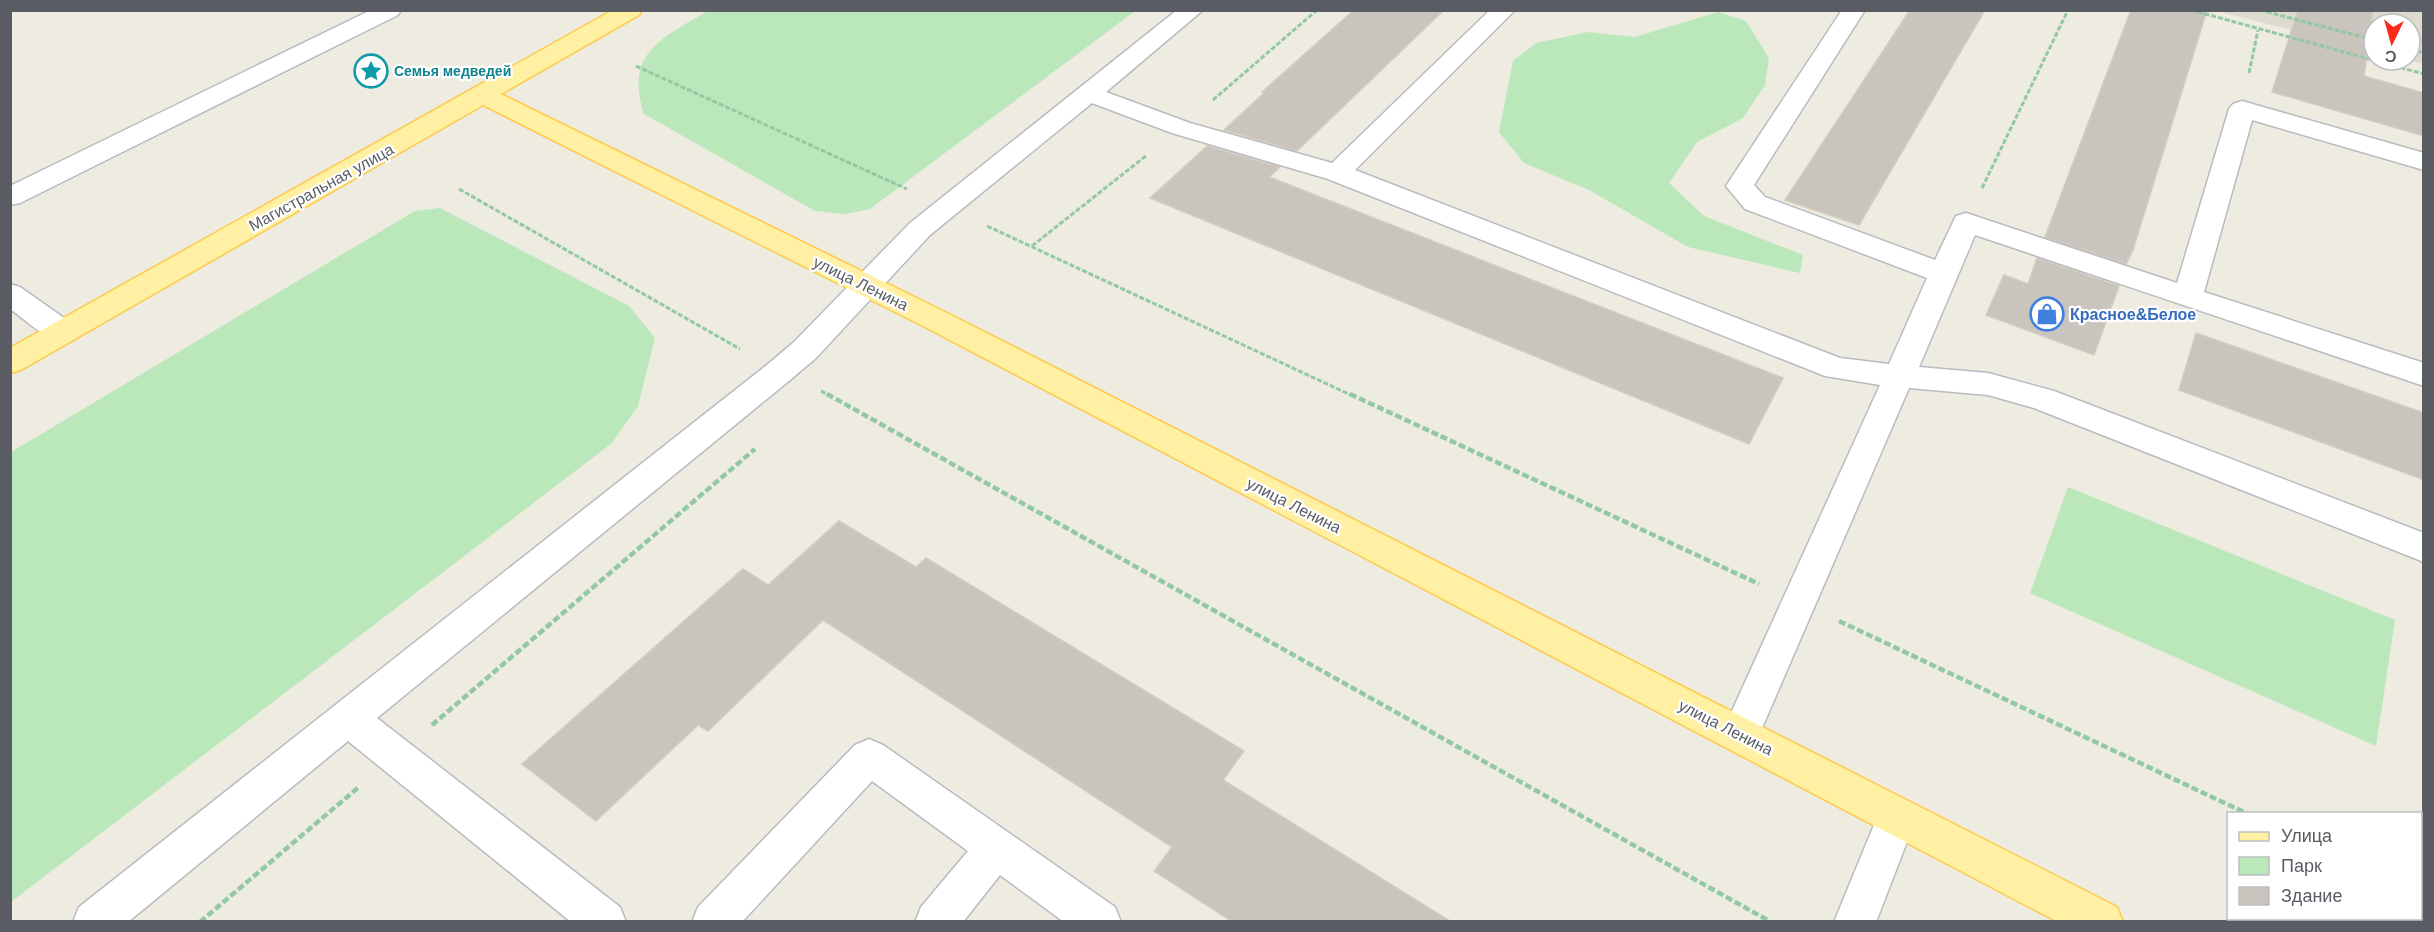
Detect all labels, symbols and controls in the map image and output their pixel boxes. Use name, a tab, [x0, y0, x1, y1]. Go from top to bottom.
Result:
north arrow	[2362, 12, 2422, 72]
text: С	[2384, 47, 2397, 65]
place icon: Семья медведей	[353, 53, 389, 89]
place label: Семья медведей	[394, 63, 511, 79]
street label: Магистральная улица	[246, 140, 397, 234]
street label: улица Ленина	[811, 253, 911, 314]
shop icon: Красное&Белое	[2029, 296, 2065, 332]
place label: Красное&Белое	[2070, 306, 2196, 323]
street label: улица Ленина	[1244, 474, 1344, 537]
street label: улица Ленина	[1676, 696, 1776, 759]
legend	[2227, 812, 2422, 920]
text: Улица	[2281, 826, 2333, 846]
text: Парк	[2281, 856, 2322, 876]
text: Здание	[2281, 886, 2342, 906]

